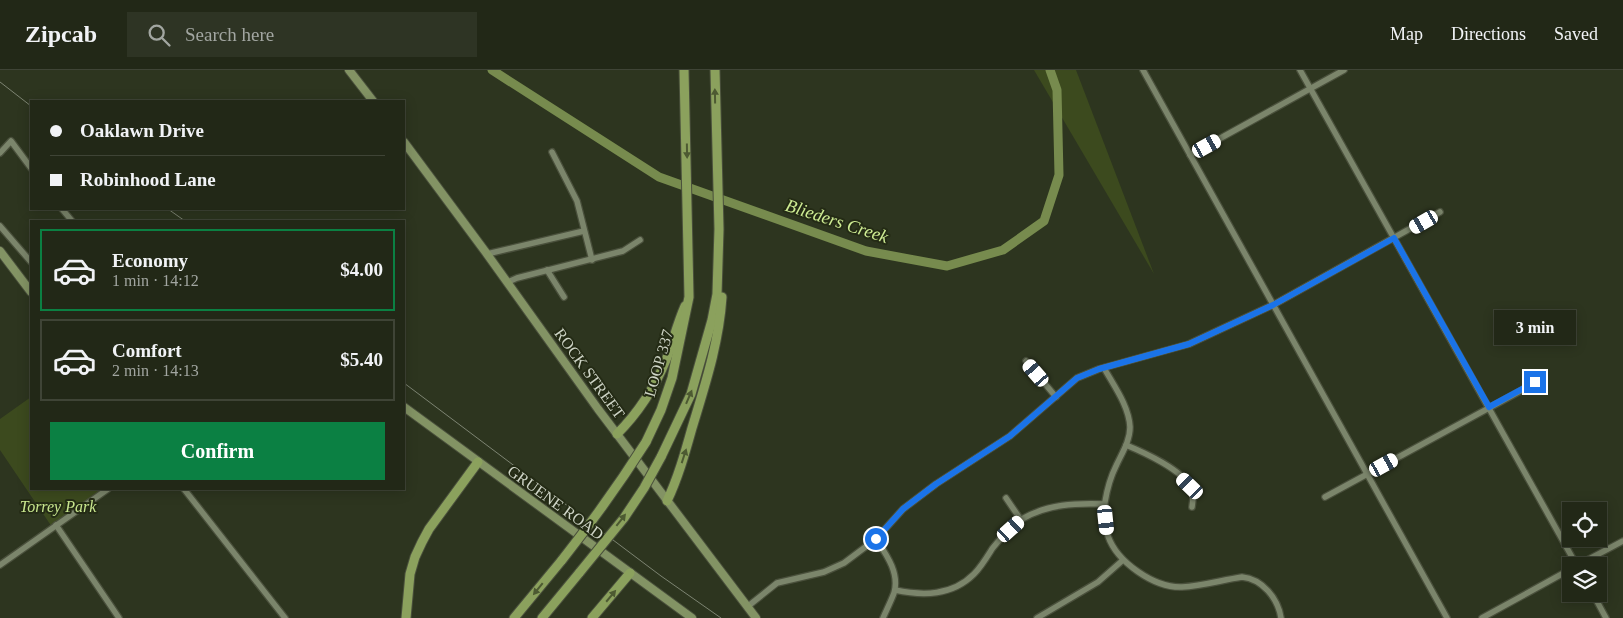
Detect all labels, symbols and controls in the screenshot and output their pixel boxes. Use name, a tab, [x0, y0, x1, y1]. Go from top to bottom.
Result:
search box	[127, 12, 477, 57]
text: Zipcab	[25, 21, 97, 47]
icon: search	[145, 21, 173, 49]
text: Search here	[185, 24, 274, 45]
text: Map	[1390, 24, 1423, 44]
text: Directions	[1451, 24, 1526, 44]
text: Saved	[1554, 24, 1598, 44]
one-way arrow	[711, 88, 719, 104]
text: Oaklawn Drive	[80, 120, 204, 141]
car	[1190, 132, 1223, 160]
one-way arrow	[683, 143, 691, 159]
text: Robinhood Lane	[80, 169, 216, 190]
water label: Blieders Creek	[783, 195, 892, 247]
car	[1407, 208, 1440, 236]
icon: car	[52, 248, 97, 293]
text: Economy	[112, 250, 188, 271]
text: $4.00	[340, 259, 383, 280]
text: 1 min · 14:12	[112, 272, 199, 289]
callout: 3 min	[1494, 310, 1576, 344]
text: 3 min	[1516, 319, 1554, 336]
street label: ROCK STREET	[551, 325, 628, 422]
street label: LOOP 337	[641, 328, 676, 399]
icon: car	[52, 338, 97, 383]
text: Comfort	[112, 340, 182, 361]
text: $5.40	[340, 349, 383, 370]
car	[1020, 357, 1051, 389]
text: 2 min · 14:13	[112, 362, 199, 379]
route end	[1524, 371, 1546, 393]
one-way arrow	[686, 390, 694, 404]
button: Confirm	[50, 422, 385, 480]
one-way arrow	[681, 448, 688, 463]
car	[1367, 451, 1400, 479]
street label: GRUENE ROAD	[505, 462, 607, 543]
car	[1174, 470, 1206, 502]
park label: Torrey Park	[20, 498, 97, 516]
map controls	[1562, 502, 1607, 602]
button: locate	[1562, 502, 1607, 547]
car	[1096, 504, 1115, 536]
car	[994, 513, 1027, 545]
one-way arrow	[616, 514, 627, 527]
route start	[865, 528, 887, 550]
button: layers	[1562, 557, 1607, 602]
one-way arrow	[532, 582, 543, 595]
one-way arrow	[605, 590, 617, 602]

